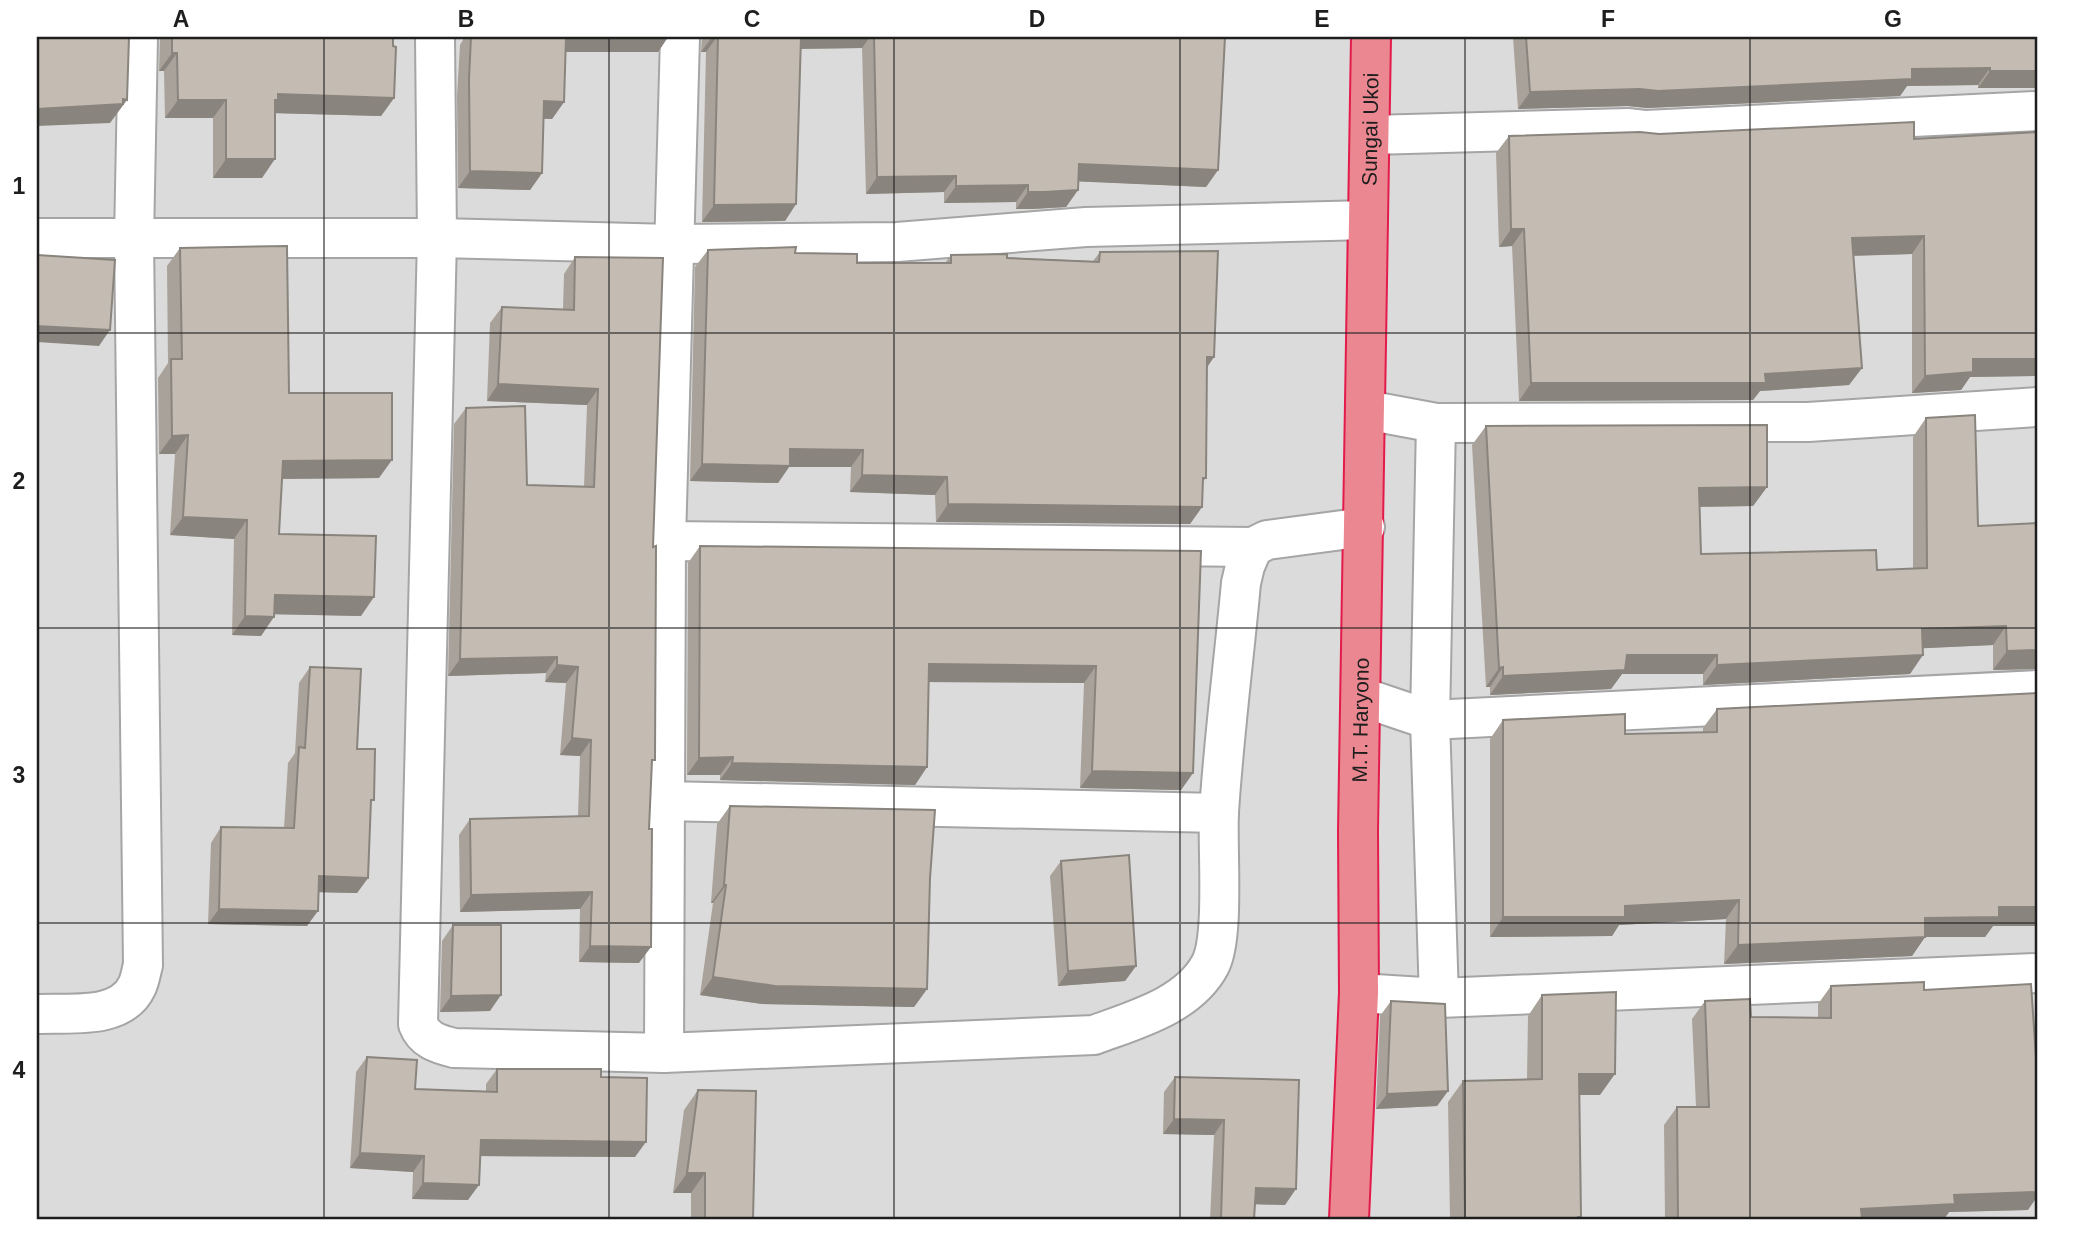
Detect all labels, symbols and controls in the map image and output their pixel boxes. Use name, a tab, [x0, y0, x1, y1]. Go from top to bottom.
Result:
text: A	[173, 6, 189, 32]
text: B	[458, 6, 474, 32]
text: C	[744, 6, 760, 32]
text: D	[1029, 6, 1045, 32]
text: E	[1314, 6, 1330, 32]
text: F	[1601, 6, 1615, 32]
text: G	[1884, 6, 1902, 32]
street label: Sungai Ukoi	[1357, 72, 1382, 186]
text: 1	[13, 173, 26, 199]
text: 2	[13, 468, 25, 494]
street label: M.T. Haryono	[1347, 658, 1372, 783]
text: 3	[13, 762, 25, 788]
text: 4	[13, 1057, 26, 1083]

